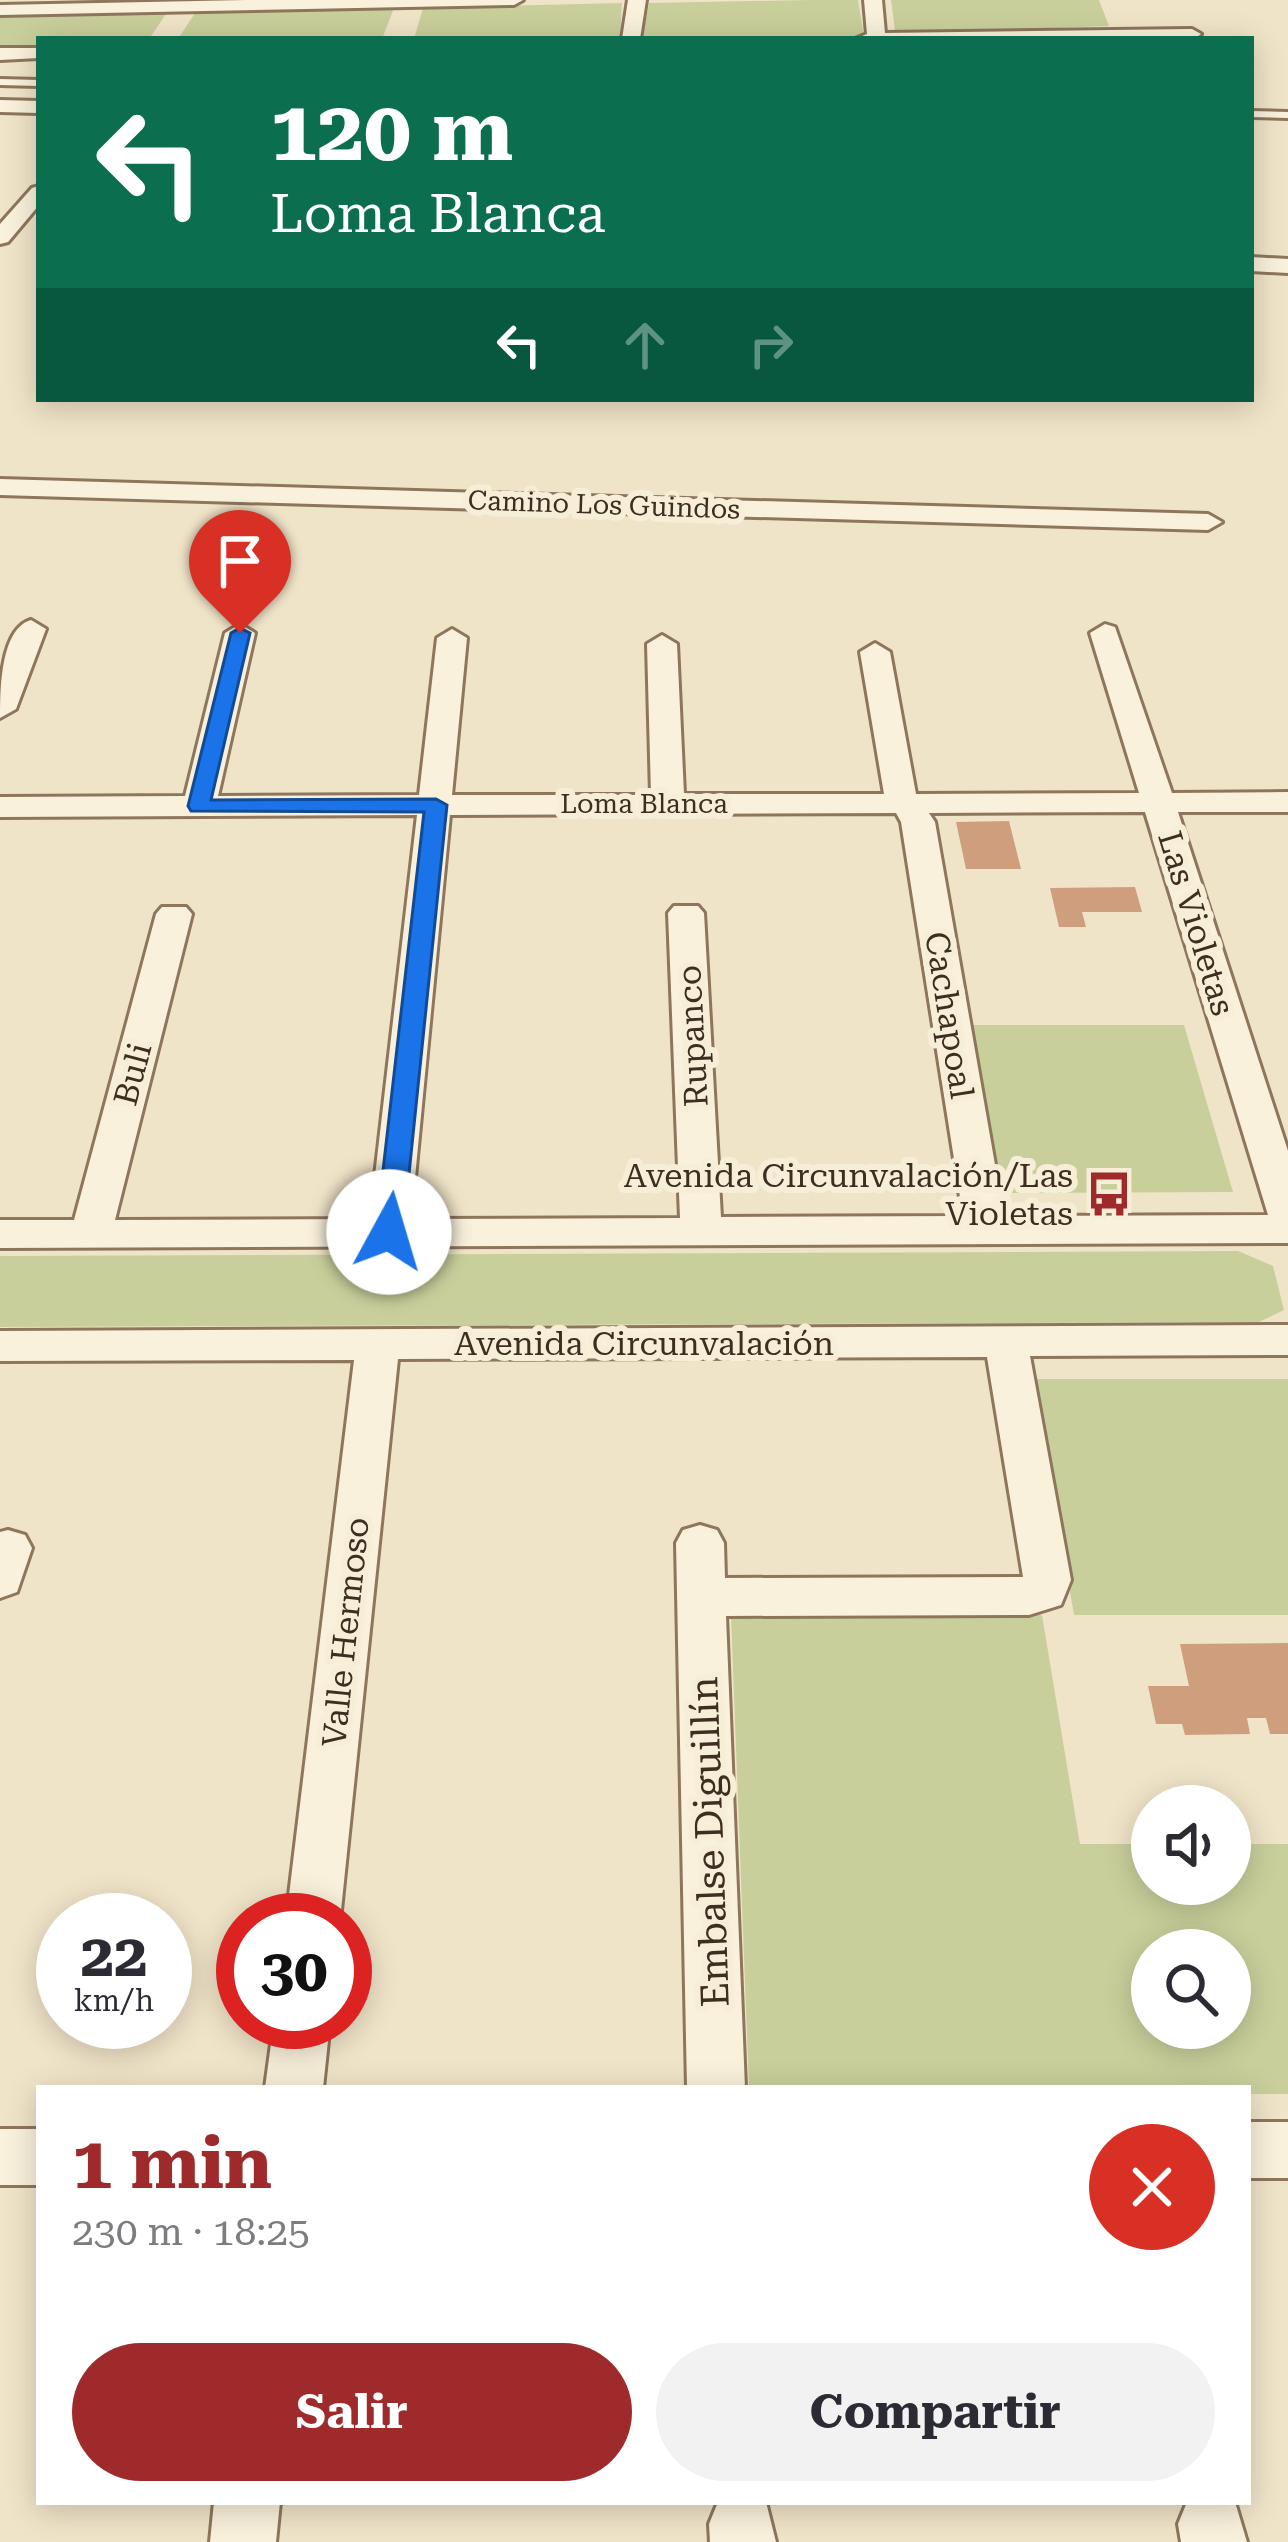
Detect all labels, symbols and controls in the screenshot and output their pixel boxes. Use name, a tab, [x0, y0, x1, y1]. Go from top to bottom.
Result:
text: 120 m	[270, 82, 513, 180]
icon: left	[72, 84, 228, 240]
text: Loma Blanca	[270, 182, 605, 245]
icon: left	[486, 312, 552, 378]
icon: ahead	[612, 312, 678, 378]
icon: right	[738, 312, 804, 378]
street label: Camino Los Guindos	[467, 484, 741, 526]
pin	[189, 510, 291, 633]
icon: arrive	[207, 528, 273, 594]
street label: Loma Blanca	[560, 788, 728, 820]
street label: Las Violetas	[1150, 826, 1243, 1020]
street label: Cachapoal	[917, 929, 982, 1101]
street label: Rupanco	[669, 964, 716, 1108]
street label: Buli	[105, 1039, 159, 1110]
place label: Avenida Circunvalación/Las Violetas	[624, 1156, 1073, 1233]
position arrow	[326, 1169, 452, 1295]
bus stop icon: Avenida Circunvalación/Las Violetas	[1084, 1169, 1134, 1219]
street label: Avenida Circunvalación	[454, 1324, 834, 1363]
street label: Valle Hermoso	[314, 1515, 377, 1749]
street label: Embalse Diguillín	[681, 1676, 739, 2008]
map controls	[1131, 1785, 1251, 2049]
button: sound	[1131, 1785, 1251, 1905]
speed limit sign: 30	[216, 1893, 372, 2049]
text: 22	[80, 1920, 148, 1991]
button: search	[1131, 1929, 1251, 2049]
text: km/h	[74, 1983, 154, 2018]
text: 1 min	[72, 2121, 272, 2206]
button: close	[1089, 2124, 1215, 2250]
text: 230 m · 18:25	[72, 2209, 310, 2255]
button: Salir	[72, 2343, 632, 2481]
button: Compartir	[656, 2343, 1215, 2481]

